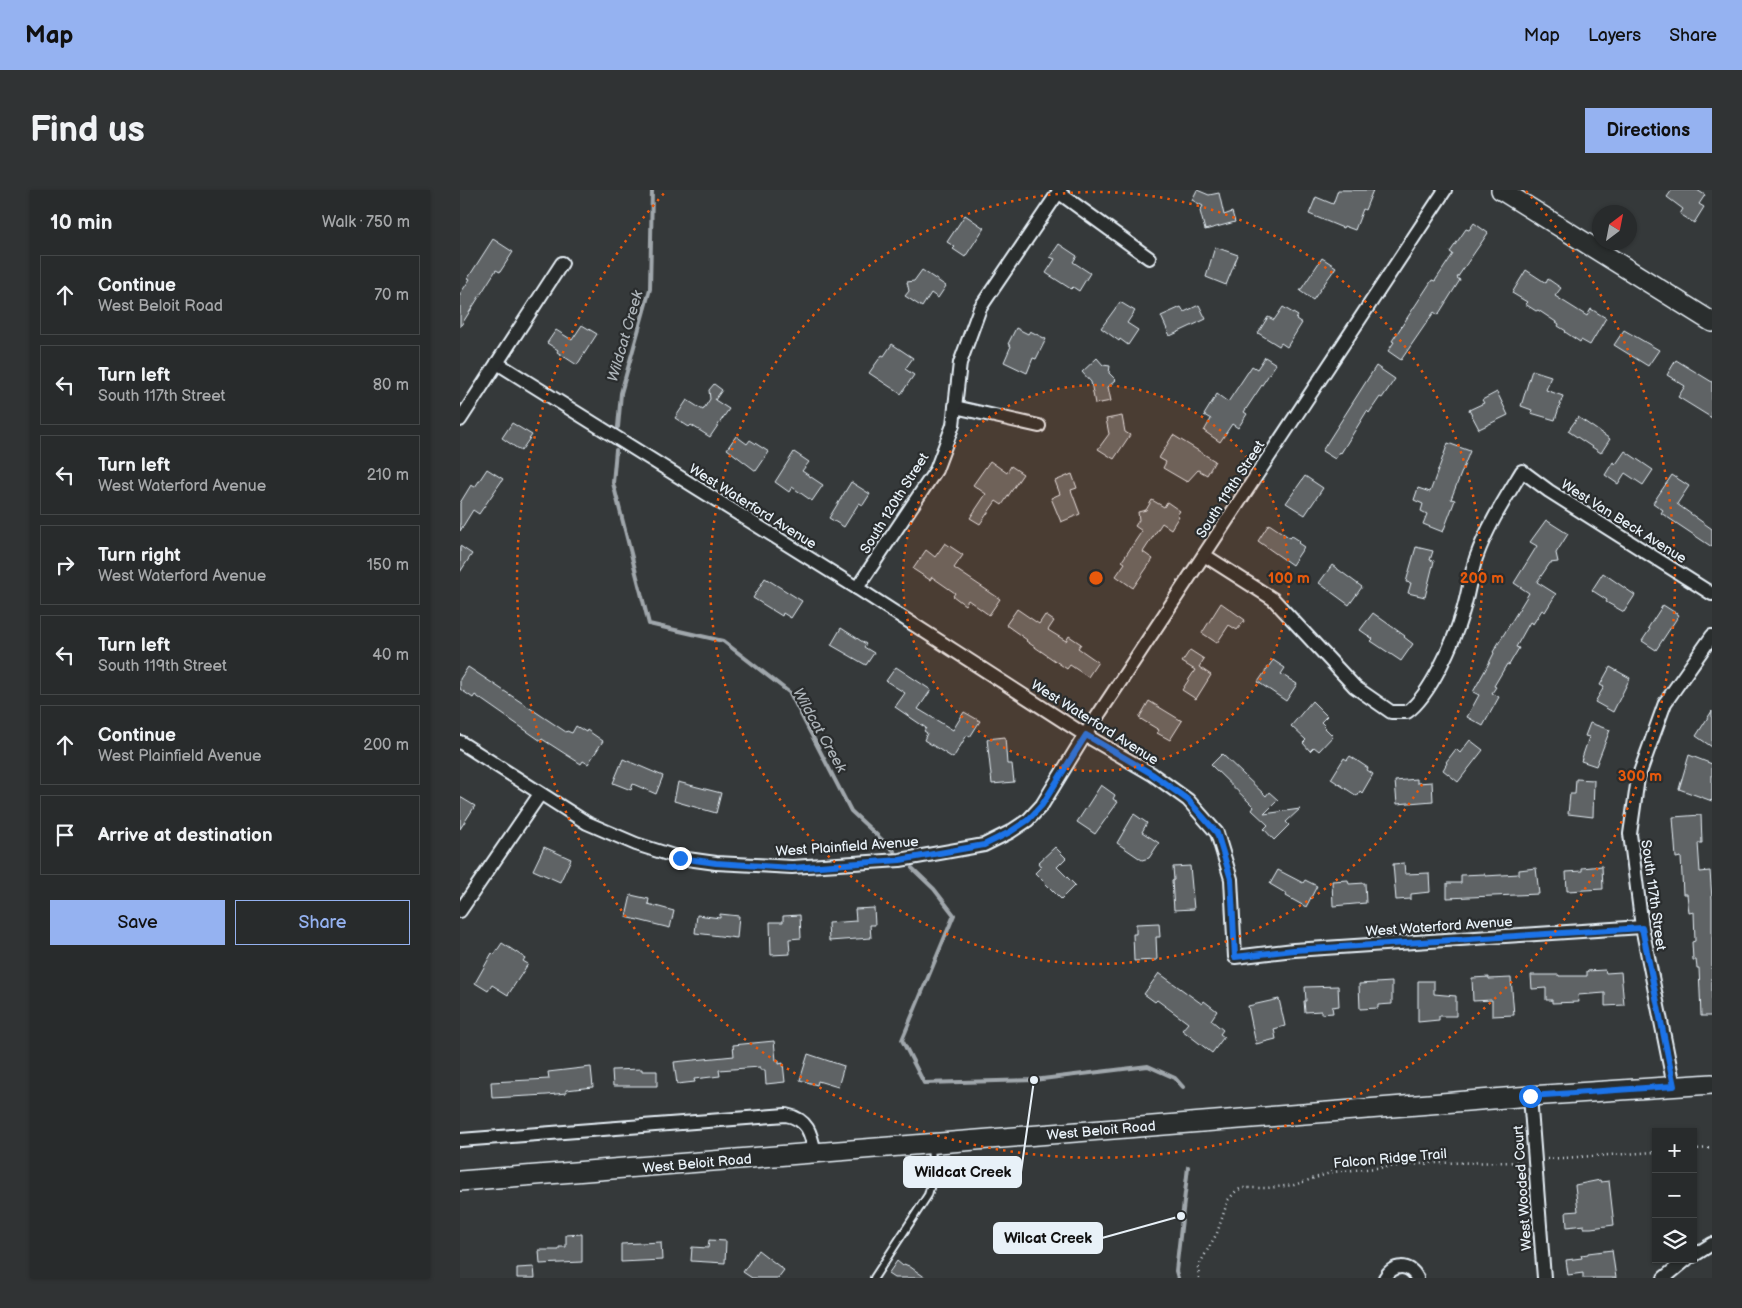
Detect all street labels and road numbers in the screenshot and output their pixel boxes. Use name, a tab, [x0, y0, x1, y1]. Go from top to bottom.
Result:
street label: South 119th Street	[1193, 437, 1269, 541]
street label: South 120th Street	[857, 449, 933, 557]
street label: West Waterford Avenue	[686, 460, 820, 553]
street label: West Van Beck Avenue	[1558, 476, 1690, 567]
street label: West Waterford Avenue	[1028, 676, 1162, 769]
street label: West Plainfield Avenue	[775, 833, 919, 860]
street label: South 117th Street	[1637, 839, 1670, 952]
street label: West Waterford Avenue	[1365, 913, 1513, 940]
street label: West Beloit Road	[1046, 1117, 1156, 1144]
street label: West Wooded Court	[1510, 1124, 1535, 1251]
street label: Falcon Ridge Trail	[1333, 1145, 1447, 1172]
street label: West Beloit Road	[642, 1150, 752, 1177]

